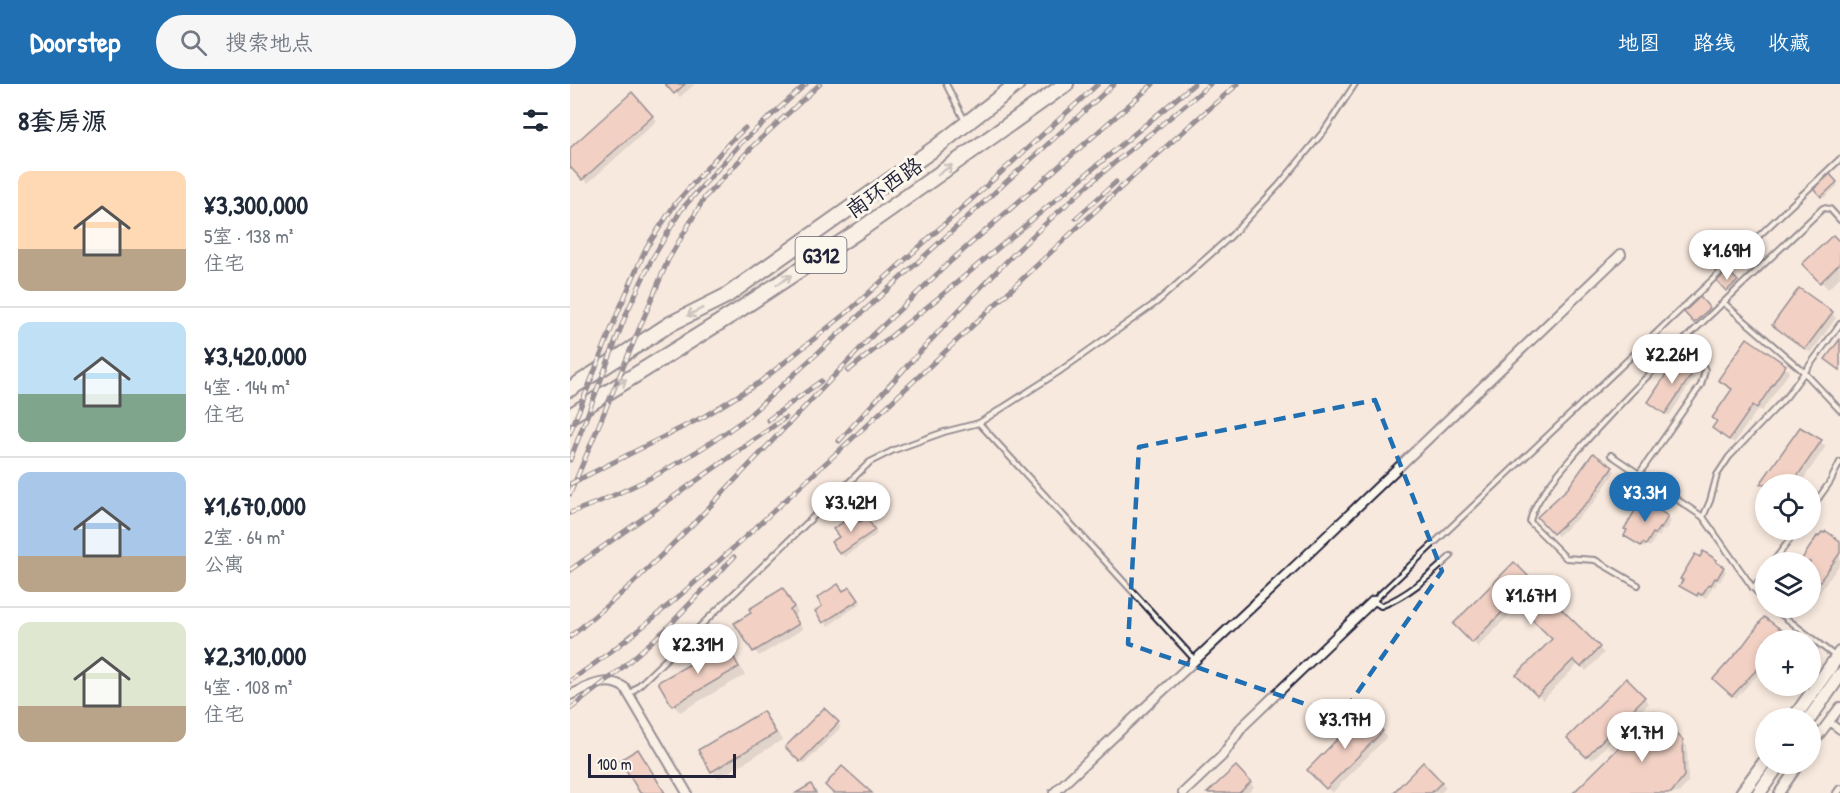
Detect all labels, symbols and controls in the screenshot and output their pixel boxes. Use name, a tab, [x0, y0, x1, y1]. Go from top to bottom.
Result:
search box	[156, 15, 576, 69]
text: Doorstep	[30, 23, 120, 61]
icon: search	[177, 26, 210, 59]
text: 搜索地点	[225, 27, 313, 57]
text: 地图	[1618, 28, 1660, 57]
text: 路线	[1693, 28, 1735, 57]
text: 收藏	[1768, 28, 1810, 57]
text: 8套房源	[18, 103, 107, 138]
icon: filters	[519, 104, 552, 137]
street label: 南环西路	[839, 149, 929, 225]
one-way arrow	[937, 164, 953, 176]
text: ¥3,300,000	[204, 187, 308, 222]
icon: home	[66, 195, 138, 267]
text: 5室 · 138 m²	[204, 222, 293, 249]
pin: ¥1.69M	[1678, 230, 1776, 281]
text: ¥1.69M	[1703, 236, 1751, 263]
road number: G312	[796, 237, 846, 273]
text: 住宅	[204, 249, 244, 276]
one-way arrow	[775, 274, 792, 286]
one-way arrow	[686, 306, 704, 318]
pin: ¥2.26M	[1623, 334, 1721, 385]
text: ¥3,420,000	[204, 338, 307, 373]
text: ¥2.26M	[1646, 340, 1698, 367]
icon: home	[66, 346, 138, 418]
text: 4室 · 144 m²	[204, 373, 290, 400]
one-way arrow	[610, 378, 627, 390]
text: 住宅	[204, 400, 244, 427]
pin: ¥3.3M	[1603, 472, 1687, 523]
map controls	[1755, 474, 1821, 774]
button: locate	[1755, 474, 1821, 540]
text: ¥3.3M	[1623, 478, 1667, 505]
pin: ¥3.42M	[802, 482, 900, 533]
text: ¥1,670,000	[204, 488, 306, 523]
text: ¥3.42M	[825, 488, 877, 515]
icon: home	[66, 496, 138, 568]
text: 2室 · 64 m²	[204, 523, 285, 550]
text: 公寓	[204, 550, 244, 577]
button: layers	[1755, 552, 1821, 618]
pin: ¥1.67M	[1482, 575, 1580, 626]
text: ¥1.67M	[1506, 581, 1556, 608]
pin: ¥2.31M	[649, 624, 747, 675]
text: ¥2.31M	[672, 630, 724, 657]
button: +	[1755, 630, 1821, 696]
text: ¥2,310,000	[204, 638, 306, 673]
icon: home	[66, 646, 138, 718]
text: 4室 · 108 m²	[204, 673, 292, 700]
pin: ¥3.17M	[1296, 699, 1394, 750]
text: 住宅	[204, 700, 244, 727]
text: ¥3.17M	[1319, 705, 1371, 732]
button: −	[1755, 708, 1821, 774]
pin: ¥1.7M	[1600, 712, 1684, 763]
text: ¥1.7M	[1621, 718, 1663, 745]
scale bar	[588, 751, 736, 778]
text: 100 m	[597, 753, 632, 775]

